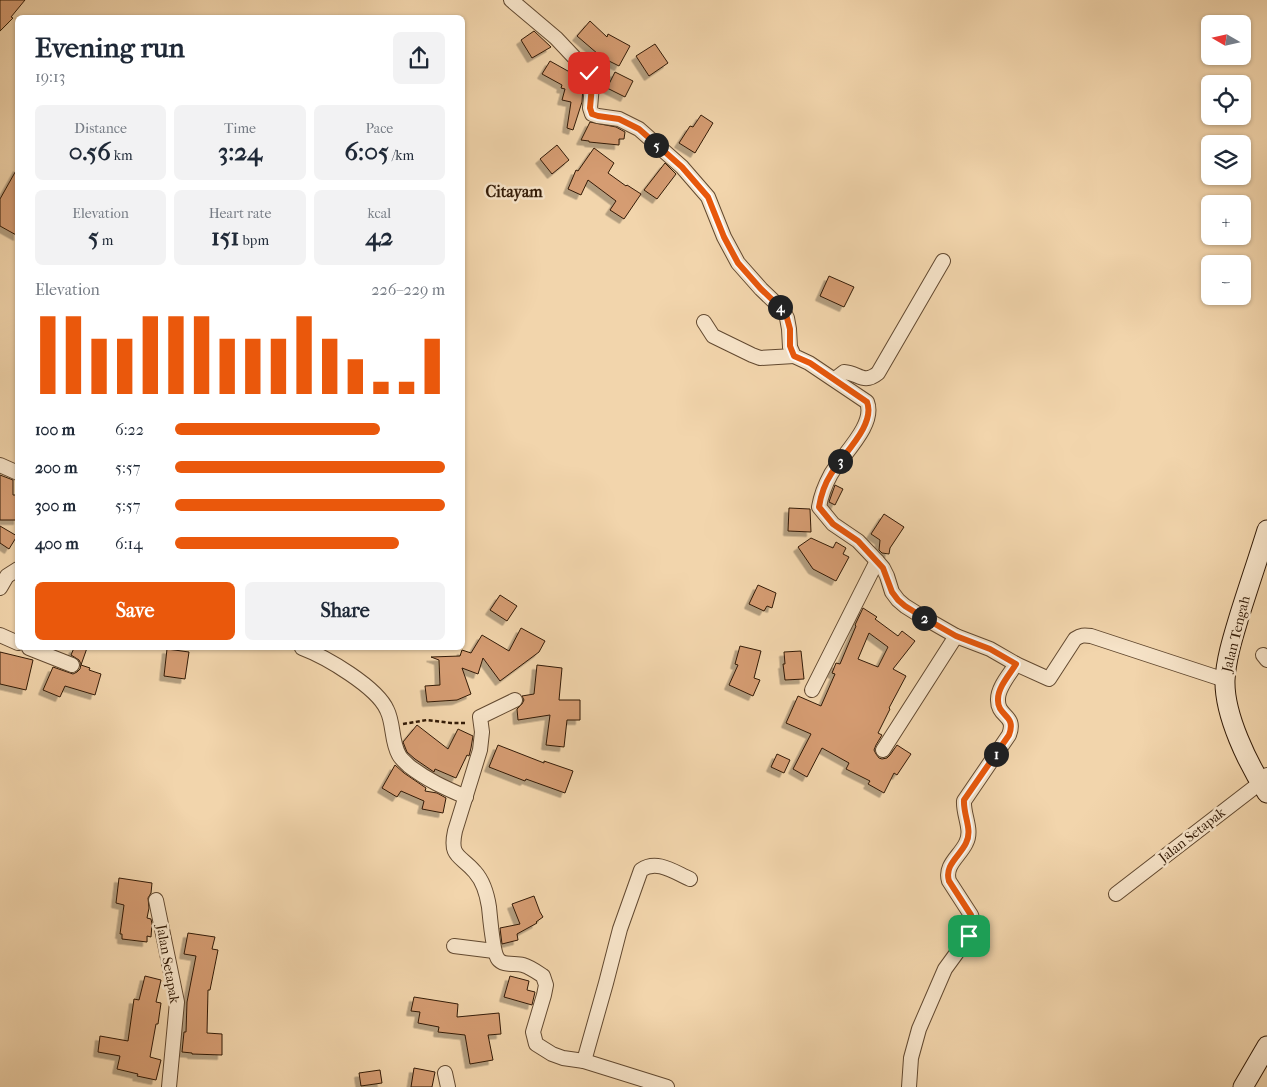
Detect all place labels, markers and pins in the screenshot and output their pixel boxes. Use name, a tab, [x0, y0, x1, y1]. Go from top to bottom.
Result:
pin	[568, 52, 610, 94]
pin: 5	[644, 132, 668, 158]
pin: 4	[768, 294, 792, 320]
pin: 3	[828, 448, 852, 474]
pin: 2	[912, 606, 936, 630]
pin: 1	[984, 742, 1008, 766]
pin	[948, 915, 990, 957]

